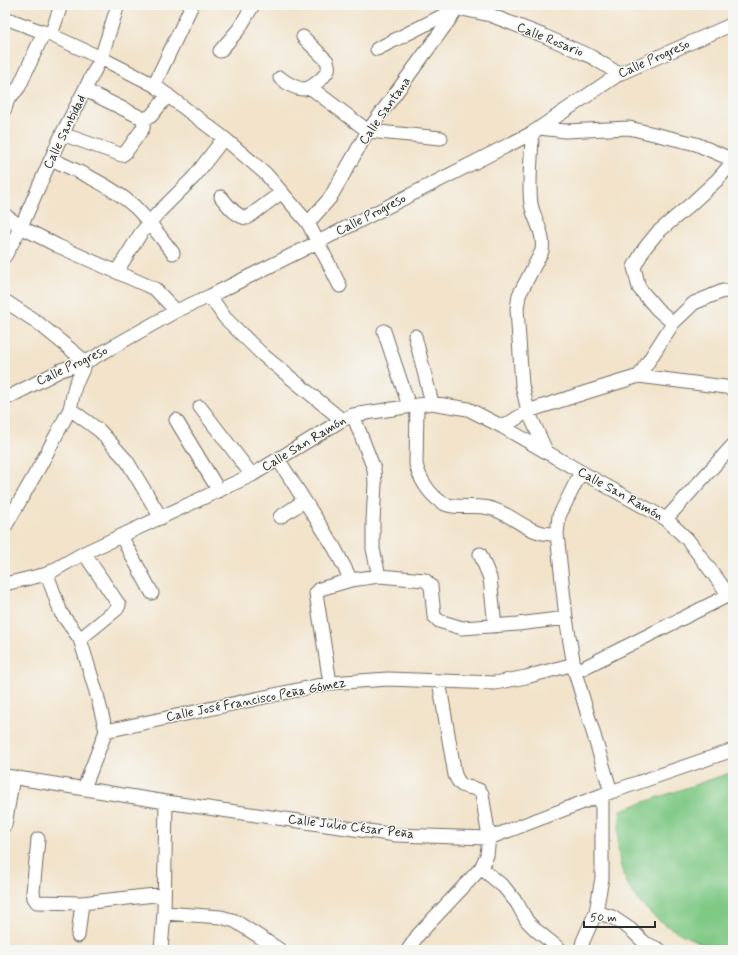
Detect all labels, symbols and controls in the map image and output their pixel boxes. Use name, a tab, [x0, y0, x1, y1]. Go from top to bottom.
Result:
street label: Calle Rosario	[514, 19, 586, 61]
street label: Calle Progreso	[616, 36, 692, 82]
street label: Calle Santana	[355, 74, 415, 148]
street label: Calle Santidad	[40, 92, 90, 172]
street label: Calle Progreso	[333, 190, 409, 240]
street label: Calle Progreso	[34, 342, 110, 390]
street label: Calle San Ramón	[259, 412, 349, 476]
street label: Calle San Ramón	[574, 463, 666, 525]
street label: Calle José Francisco Peña Gómez	[165, 674, 347, 726]
street label: Calle Julio César Peña	[287, 811, 415, 843]
scale bar	[584, 903, 655, 929]
text: 50 m	[590, 910, 617, 926]

